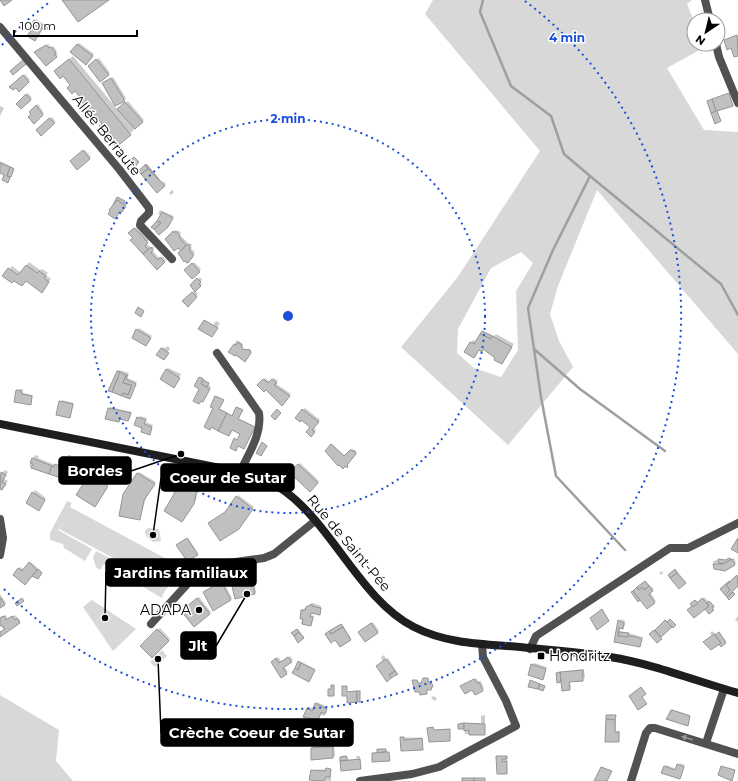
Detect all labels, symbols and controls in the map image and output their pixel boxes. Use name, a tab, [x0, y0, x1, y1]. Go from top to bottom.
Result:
scale bar	[14, 12, 137, 38]
north arrow	[686, 12, 726, 52]
text: 100 m	[20, 18, 56, 33]
text: 4 min	[549, 30, 585, 45]
text: N	[693, 32, 708, 48]
street label: Allée Berraute	[69, 91, 145, 179]
text: 2 min	[271, 111, 305, 126]
centre of rings	[281, 309, 295, 323]
callout: Bordes	[59, 457, 131, 484]
text: Bordes	[67, 461, 123, 480]
callout: Coeur de Sutar	[161, 464, 294, 491]
text: Coeur de Sutar	[170, 468, 287, 487]
street label: Rue de Saint-Pée	[303, 491, 395, 595]
callout: Jardins familiaux	[106, 559, 256, 586]
text: Jardins familiaux	[113, 563, 248, 582]
place label: ADAPA	[140, 601, 192, 619]
marker: ADAPA	[194, 605, 204, 615]
callout: Jlt	[181, 632, 216, 659]
text: Jlt	[187, 636, 208, 655]
place label: Hondritz	[549, 647, 610, 665]
marker: Hondritz	[536, 651, 546, 661]
callout: Crèche Coeur de Sutar	[161, 719, 353, 746]
text: Crèche Coeur de Sutar	[169, 723, 346, 742]
one-way arrow	[681, 735, 693, 741]

